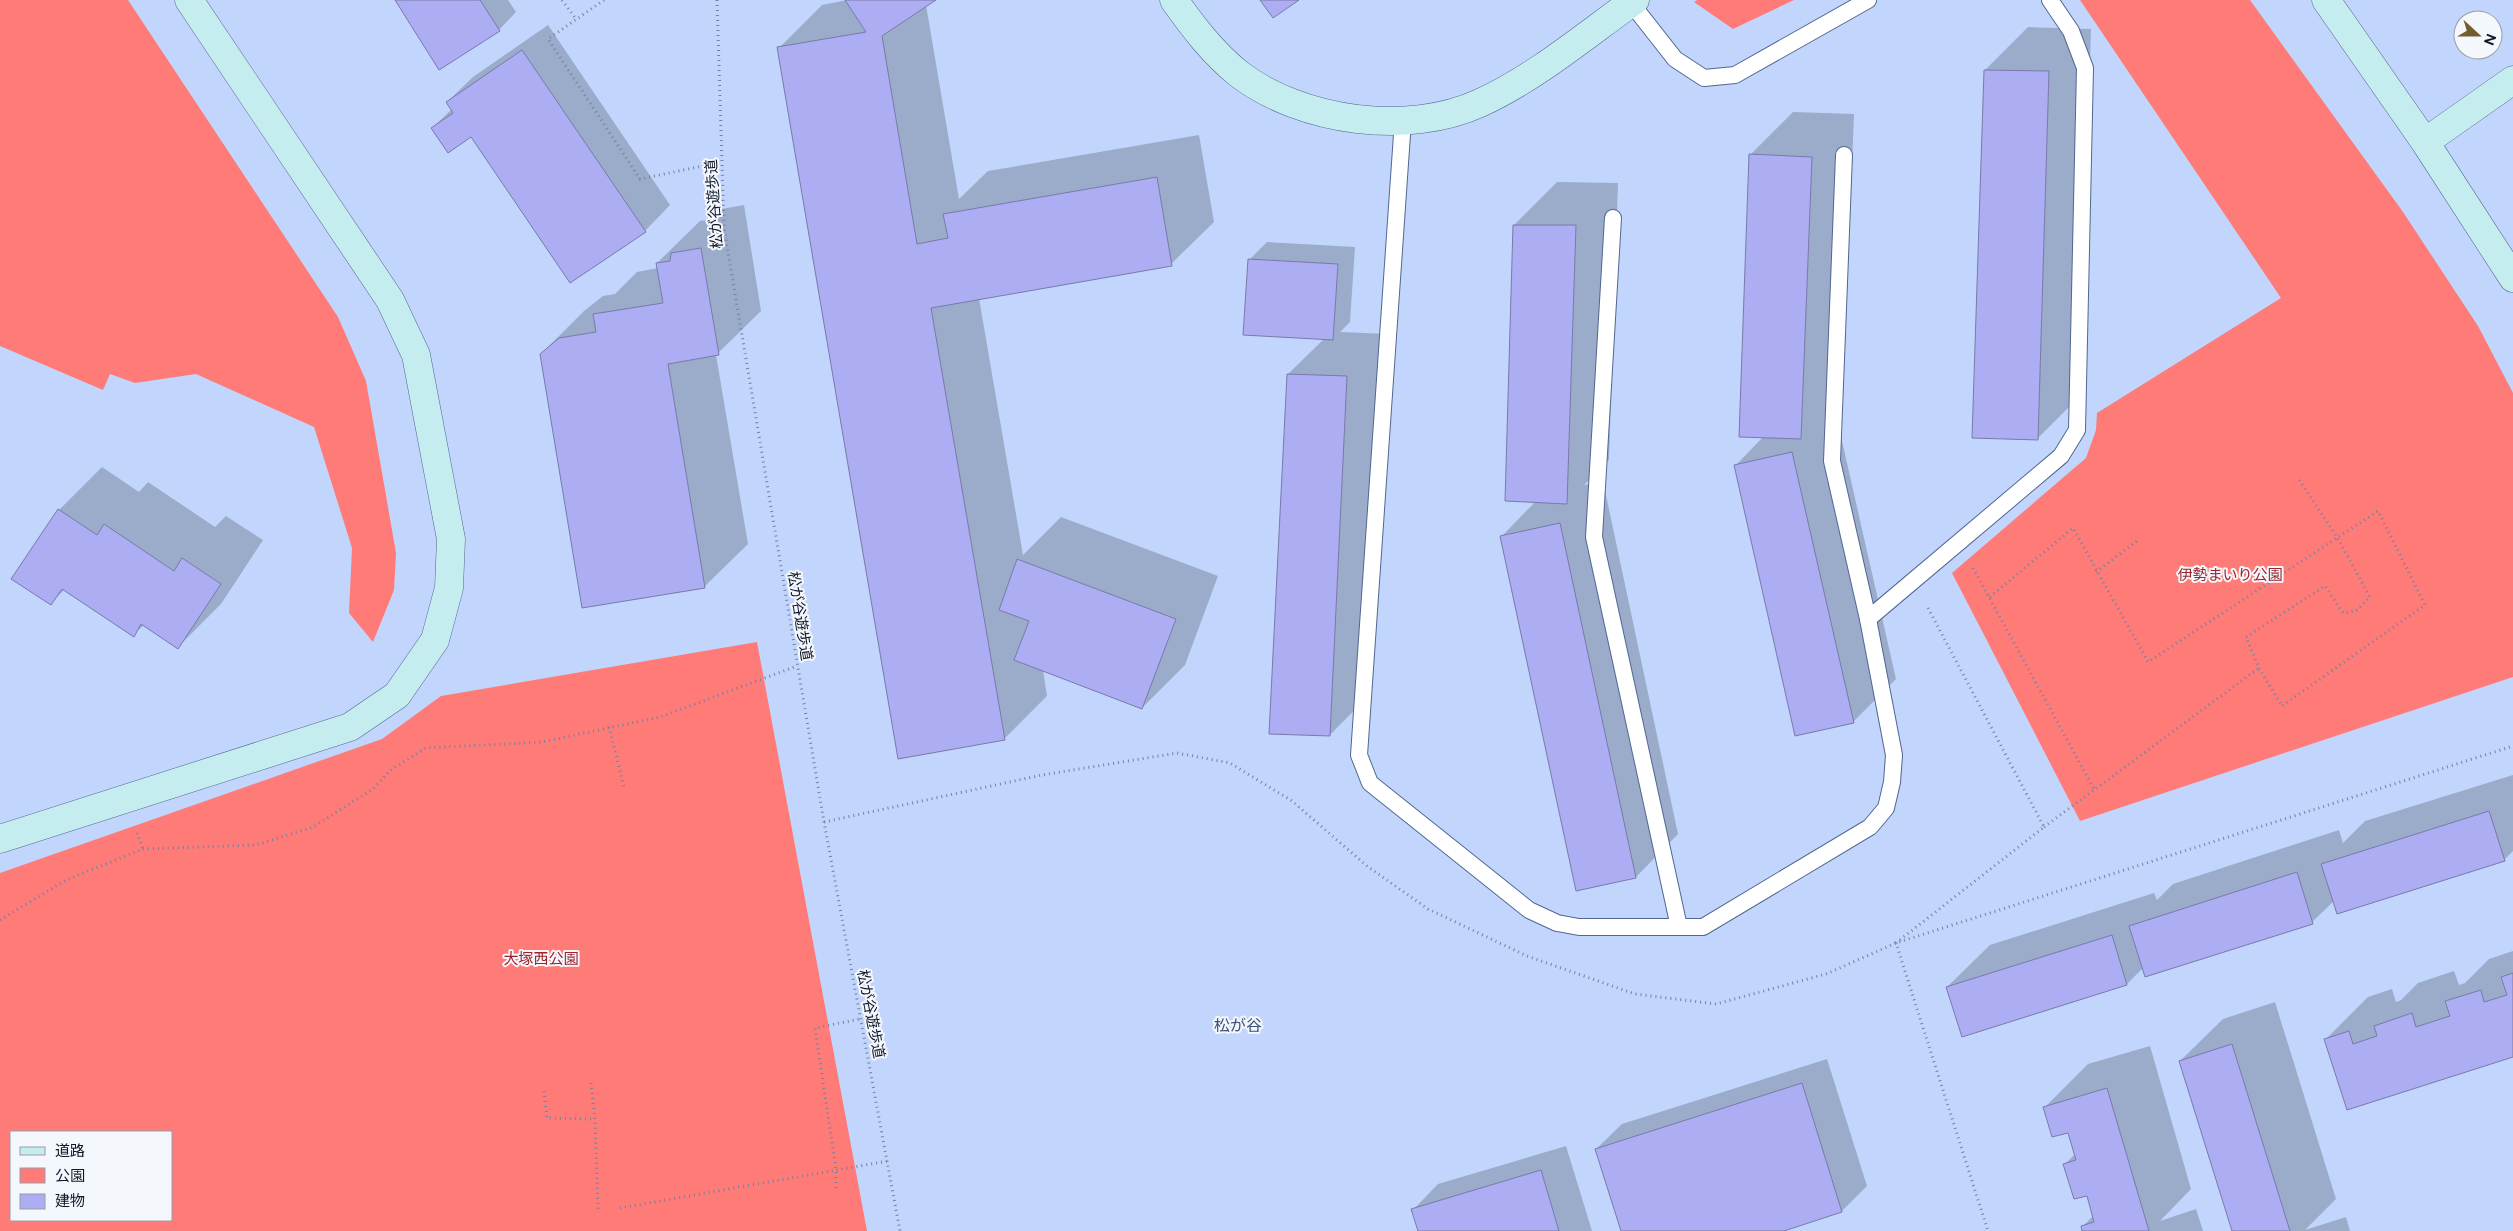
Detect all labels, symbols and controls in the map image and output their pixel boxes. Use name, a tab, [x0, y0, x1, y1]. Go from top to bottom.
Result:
north arrow	[2453, 10, 2503, 60]
text: N	[2480, 31, 2500, 48]
street label: 松が谷遊歩道	[702, 158, 726, 250]
park label: 伊勢まいり公園	[2177, 566, 2283, 584]
street label: 松が谷遊歩道	[784, 570, 816, 662]
park label: 大塚西公園	[503, 950, 579, 968]
street label: 松が谷遊歩道	[854, 968, 888, 1060]
district label: 松が谷	[1214, 1016, 1262, 1035]
legend	[10, 1131, 172, 1221]
text: 道路	[55, 1142, 85, 1160]
text: 公園	[55, 1167, 85, 1185]
text: 建物	[55, 1192, 85, 1210]

